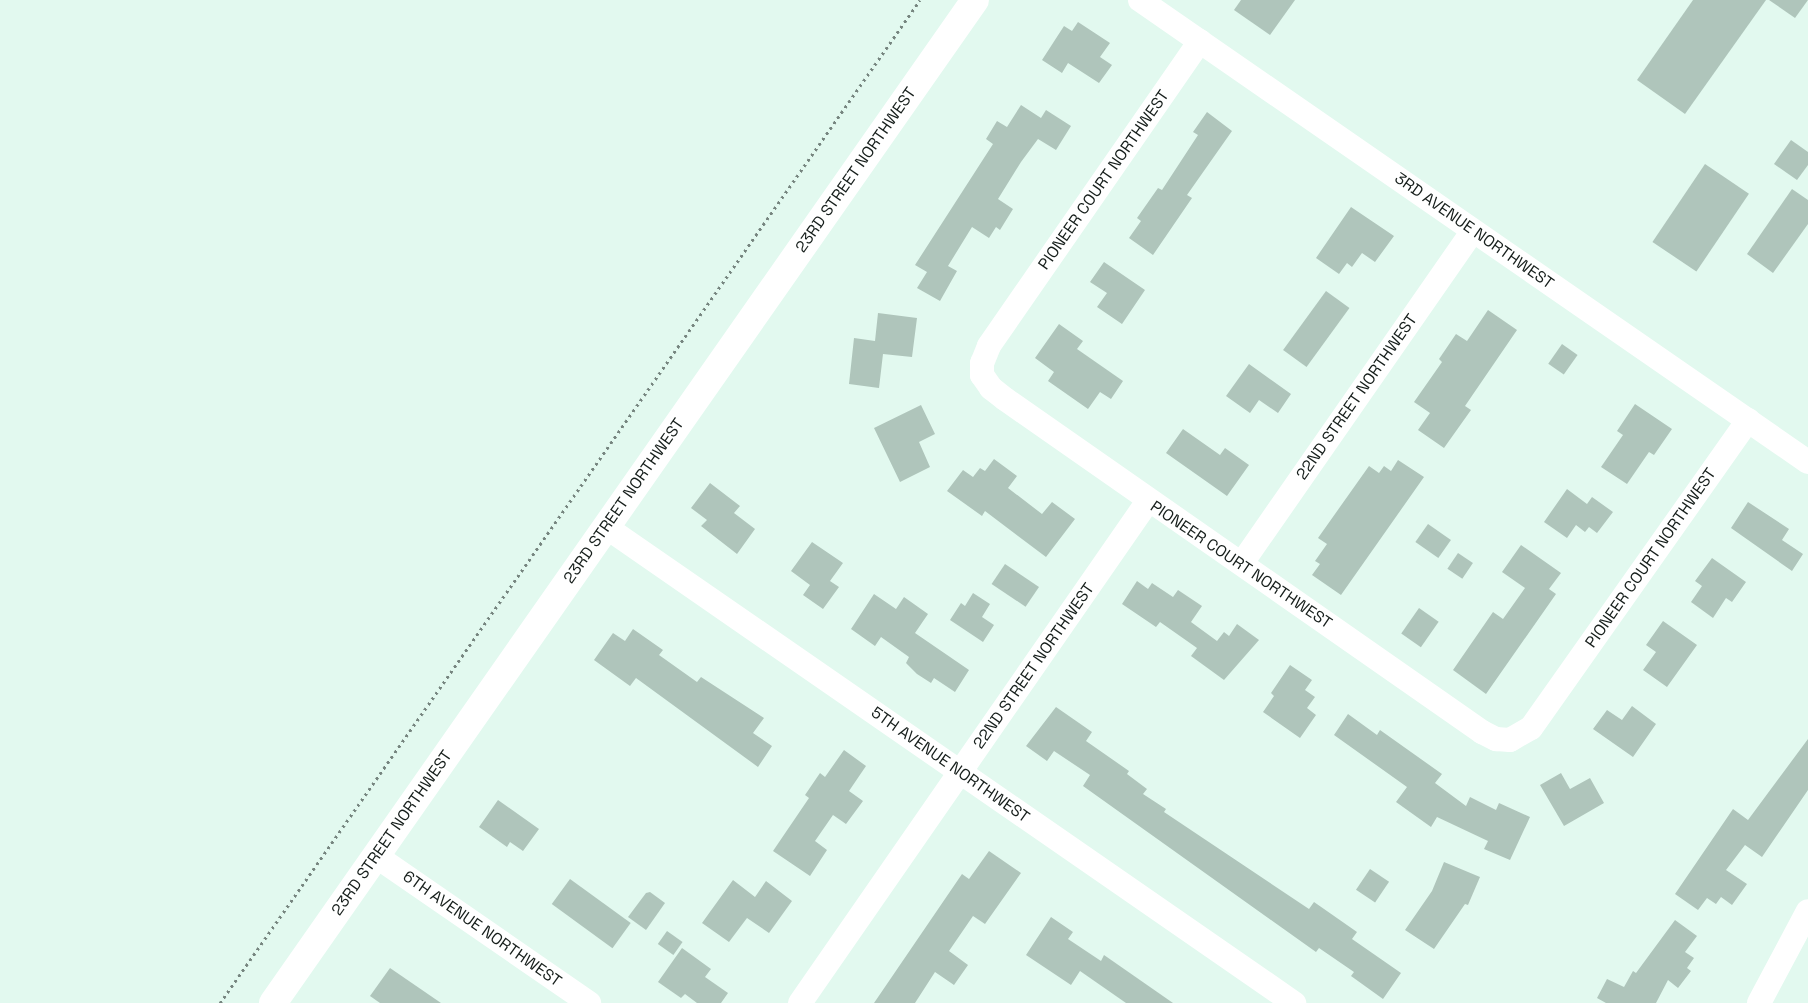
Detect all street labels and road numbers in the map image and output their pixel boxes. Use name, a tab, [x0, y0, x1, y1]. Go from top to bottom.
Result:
street label: 23RD STREET NORTHWEST	[792, 84, 920, 256]
street label: PIONEER COURT NORTHWEST	[1034, 86, 1174, 274]
street label: 3RD AVENUE NORTHWEST	[1391, 169, 1557, 293]
street label: 22ND STREET NORTHWEST	[1292, 310, 1422, 484]
street label: 23RD STREET NORTHWEST	[560, 415, 688, 587]
street label: PIONEER COURT NORTHWEST	[1581, 464, 1721, 652]
street label: PIONEER COURT NORTHWEST	[1146, 497, 1336, 633]
street label: 22ND STREET NORTHWEST	[969, 579, 1099, 753]
street label: 5TH AVENUE NORTHWEST	[867, 703, 1033, 827]
street label: 23RD STREET NORTHWEST	[328, 747, 456, 919]
street label: 6TH AVENUE NORTHWEST	[399, 867, 565, 991]

